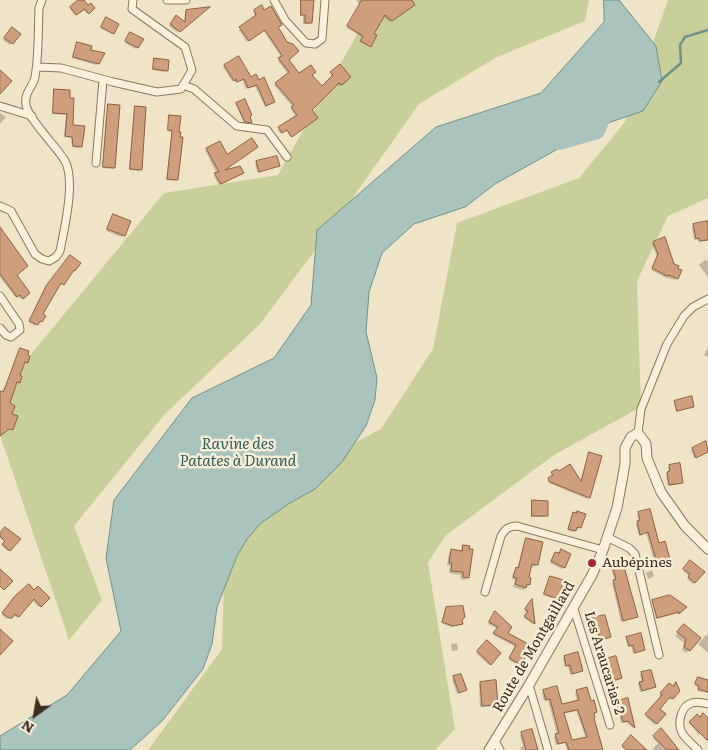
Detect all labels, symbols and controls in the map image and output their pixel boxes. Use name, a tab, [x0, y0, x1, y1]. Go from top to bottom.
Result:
water label: Ravine des Patates à Durand	[180, 436, 296, 471]
place label: Aubépines	[602, 555, 672, 571]
marker: Aubépines	[586, 557, 598, 569]
street label: Route de Montgaillard	[490, 578, 578, 716]
street label: Les Araucarias 2	[580, 609, 628, 717]
north arrow	[10, 690, 60, 740]
text: N	[17, 716, 37, 739]

